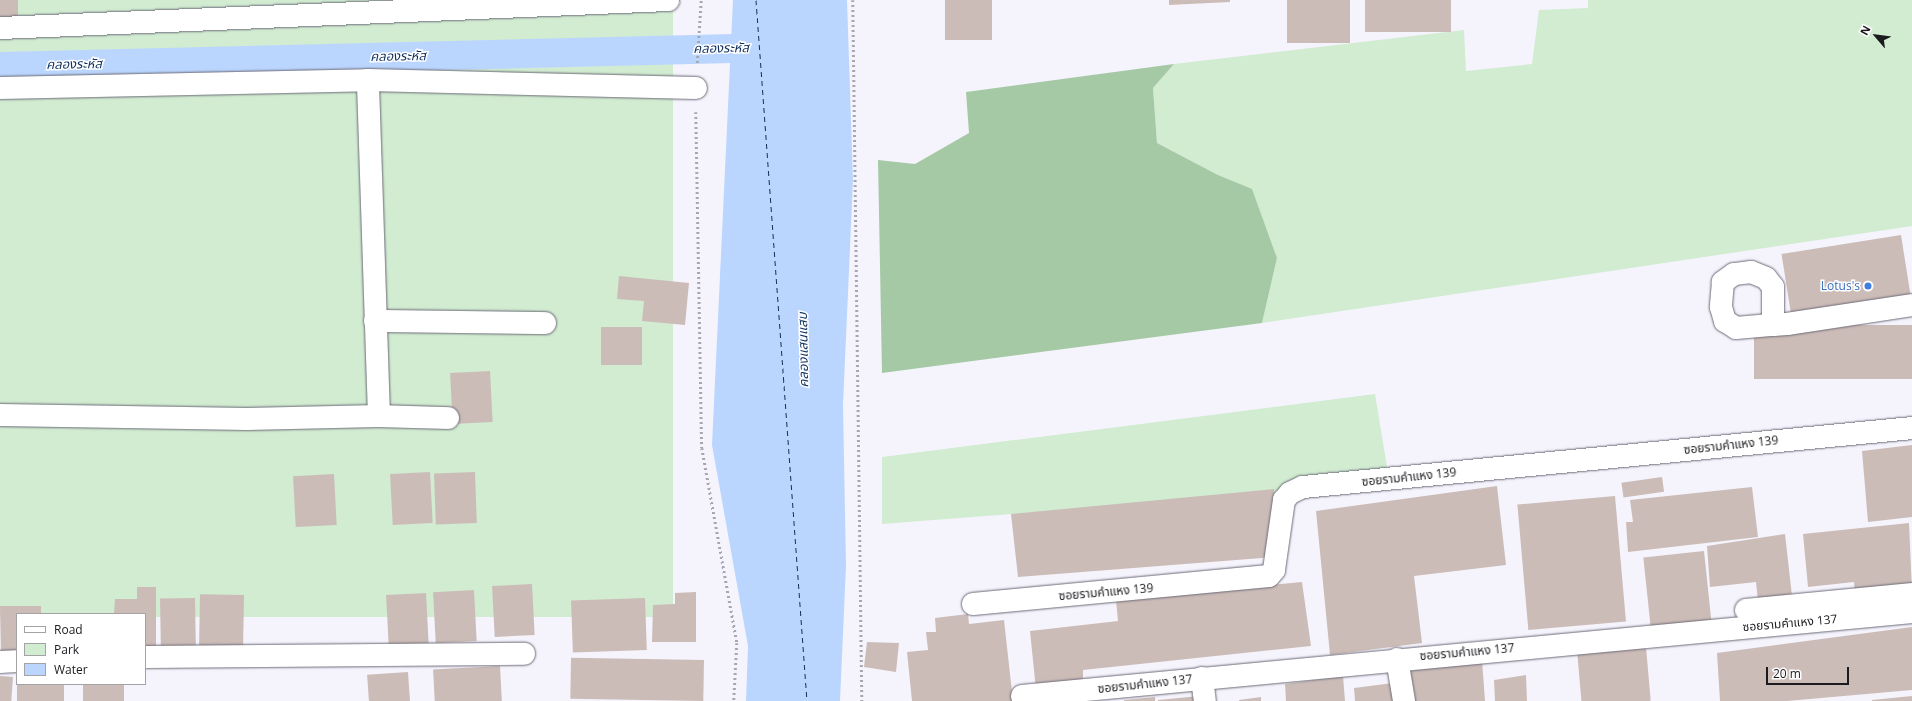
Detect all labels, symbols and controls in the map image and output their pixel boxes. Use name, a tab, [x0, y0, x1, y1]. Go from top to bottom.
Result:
north arrow	[1856, 16, 1896, 56]
text: N	[1856, 23, 1874, 38]
water label: คลองระหัส	[693, 40, 749, 56]
water label: คลองระหัส	[370, 48, 426, 64]
water label: คลองระหัส	[46, 56, 102, 72]
place label: Lotus's	[1821, 279, 1860, 293]
marker: Lotus's	[1863, 281, 1873, 291]
water label: คลองแสนแสบ	[795, 312, 811, 388]
street label: ซอยรามคำแหง 139	[1683, 433, 1779, 457]
street label: ซอยรามคำแหง 139	[1361, 465, 1457, 489]
street label: ซอยรามคำแหง 139	[1058, 581, 1154, 603]
street label: ซอยรามคำแหง 137	[1742, 612, 1838, 634]
legend	[16, 613, 146, 685]
text: Road	[54, 621, 83, 638]
text: Park	[54, 641, 79, 658]
street label: ซอยรามคำแหง 137	[1419, 641, 1515, 663]
scale bar	[1768, 659, 1851, 685]
text: Water	[54, 661, 88, 678]
text: 20 m	[1773, 665, 1801, 682]
street label: ซอยรามคำแหง 137	[1097, 672, 1193, 696]

